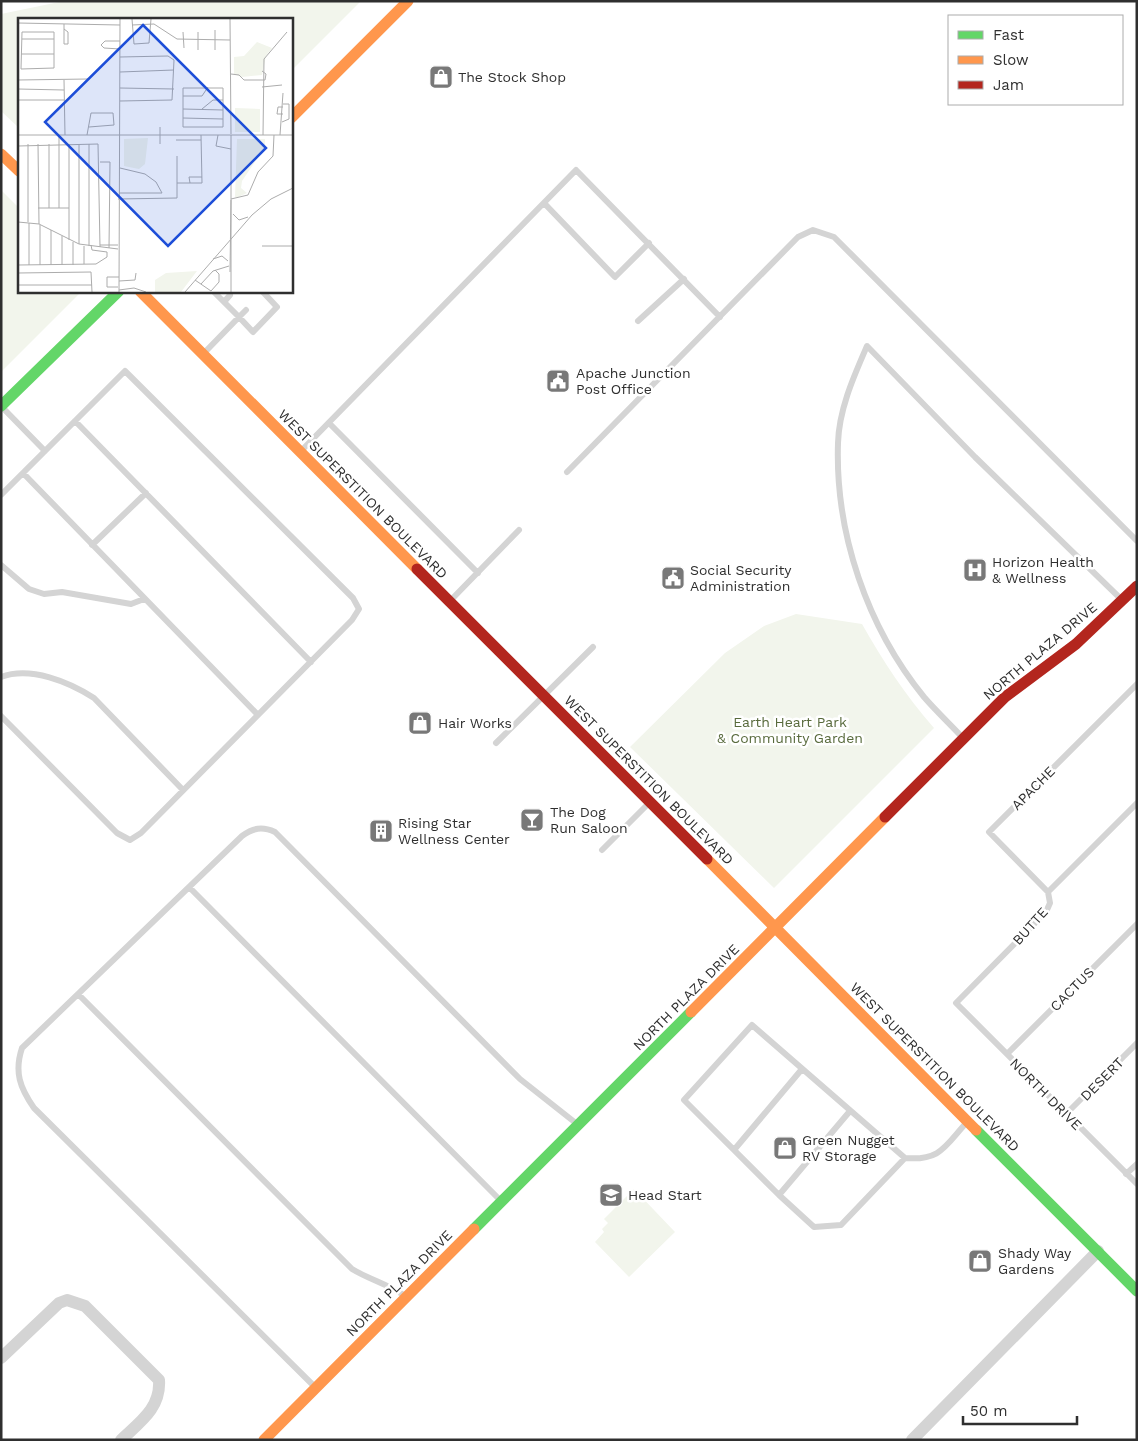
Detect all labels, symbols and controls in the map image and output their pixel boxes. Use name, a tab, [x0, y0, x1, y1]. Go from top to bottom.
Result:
legend	[948, 15, 1123, 105]
inset map	[18, 18, 292, 292]
text: Fast	[993, 26, 1025, 44]
text: Slow	[993, 51, 1029, 69]
shop icon: The Stock Shop	[428, 64, 454, 90]
place label: The Stock Shop	[458, 69, 566, 85]
text: Jam	[993, 76, 1024, 94]
place label: Apache Junction Post Office	[576, 365, 691, 397]
public building icon: Apache Junction Post Office	[545, 368, 571, 394]
street label: WEST SUPERSTITION BOULEVARD	[275, 406, 451, 582]
place label: Horizon Health & Wellness	[992, 554, 1094, 586]
hospital icon: Horizon Health & Wellness	[962, 557, 988, 583]
place label: Social Security Administration	[690, 562, 792, 594]
public building icon: Social Security Administration	[660, 565, 686, 591]
street label: NORTH PLAZA DRIVE	[980, 599, 1100, 703]
street label: WEST SUPERSTITION BOULEVARD	[561, 692, 737, 868]
shop icon: Hair Works	[407, 710, 433, 736]
park label: Earth Heart Park & Community Garden	[717, 714, 863, 746]
place label: Hair Works	[438, 715, 512, 731]
street label: APACHE	[1008, 763, 1058, 813]
place label: The Dog Run Saloon	[550, 804, 628, 836]
bar icon: The Dog Run Saloon	[519, 807, 545, 833]
place label: Rising Star Wellness Center	[398, 815, 510, 847]
building icon: Rising Star Wellness Center	[368, 818, 394, 844]
street label: BUTTE	[1009, 904, 1051, 948]
street label: NORTH PLAZA DRIVE	[630, 941, 742, 1053]
street label: CACTUS	[1047, 964, 1097, 1014]
street label: WEST SUPERSTITION BOULEVARD	[847, 979, 1023, 1155]
street label: DESERT	[1077, 1054, 1127, 1104]
street label: NORTH DRIVE	[1007, 1055, 1085, 1133]
place label: Green Nugget RV Storage	[802, 1132, 895, 1164]
shop icon: Green Nugget RV Storage	[772, 1135, 798, 1161]
school or university icon: Head Start	[598, 1182, 624, 1208]
place label: Head Start	[628, 1187, 702, 1203]
street label: NORTH PLAZA DRIVE	[343, 1227, 455, 1339]
place label: Shady Way Gardens	[998, 1245, 1072, 1277]
shop icon: Shady Way Gardens	[967, 1248, 993, 1274]
scale bar	[963, 1394, 1077, 1426]
text: 50 m	[970, 1402, 1007, 1420]

